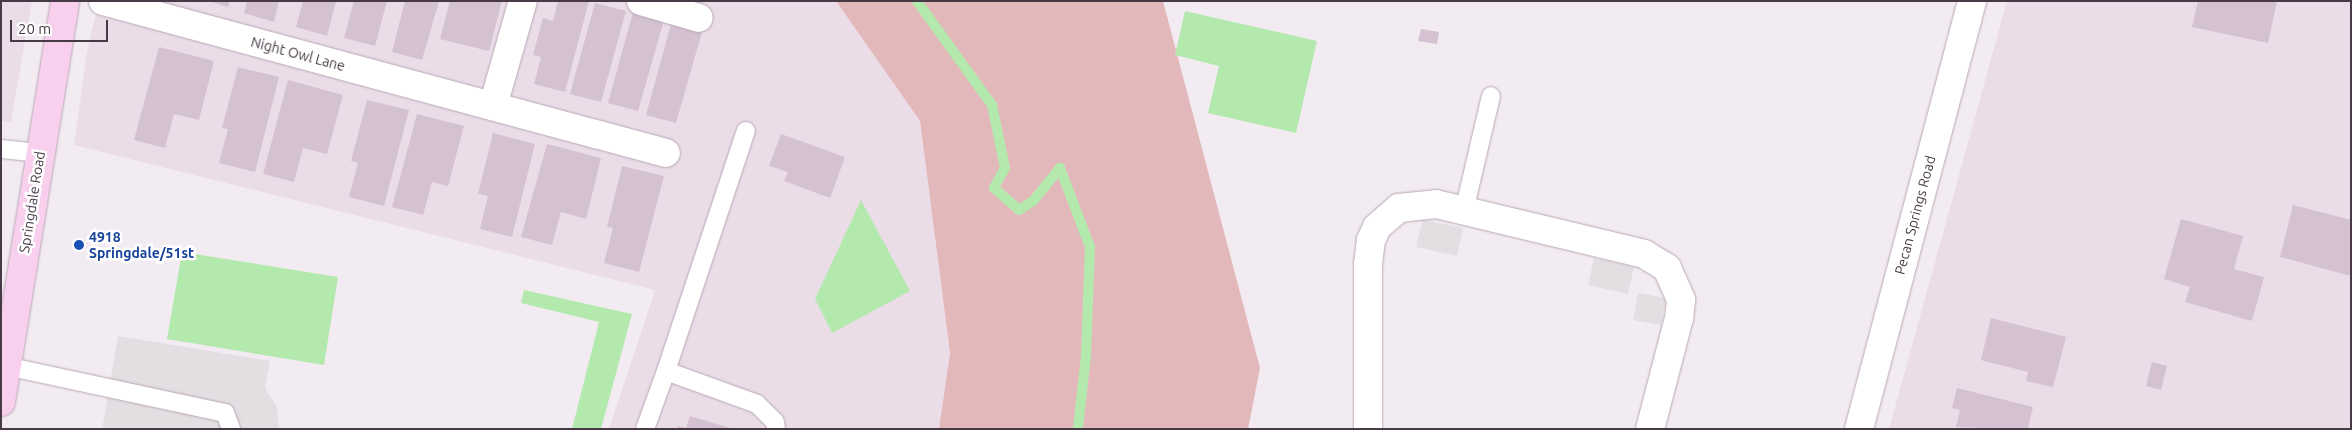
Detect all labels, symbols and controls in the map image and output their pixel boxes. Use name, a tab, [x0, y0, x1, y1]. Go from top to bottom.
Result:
scale bar	[12, 10, 110, 42]
text: 20 m	[18, 20, 51, 37]
street label: Night Owl Lane	[249, 33, 347, 75]
street label: Springdale Road	[16, 150, 48, 254]
street label: Pecan Springs Road	[1891, 154, 1939, 276]
place label: 4918 Springdale/51st	[89, 229, 194, 262]
marker: 4918 Springdale/51st	[73, 239, 85, 251]

